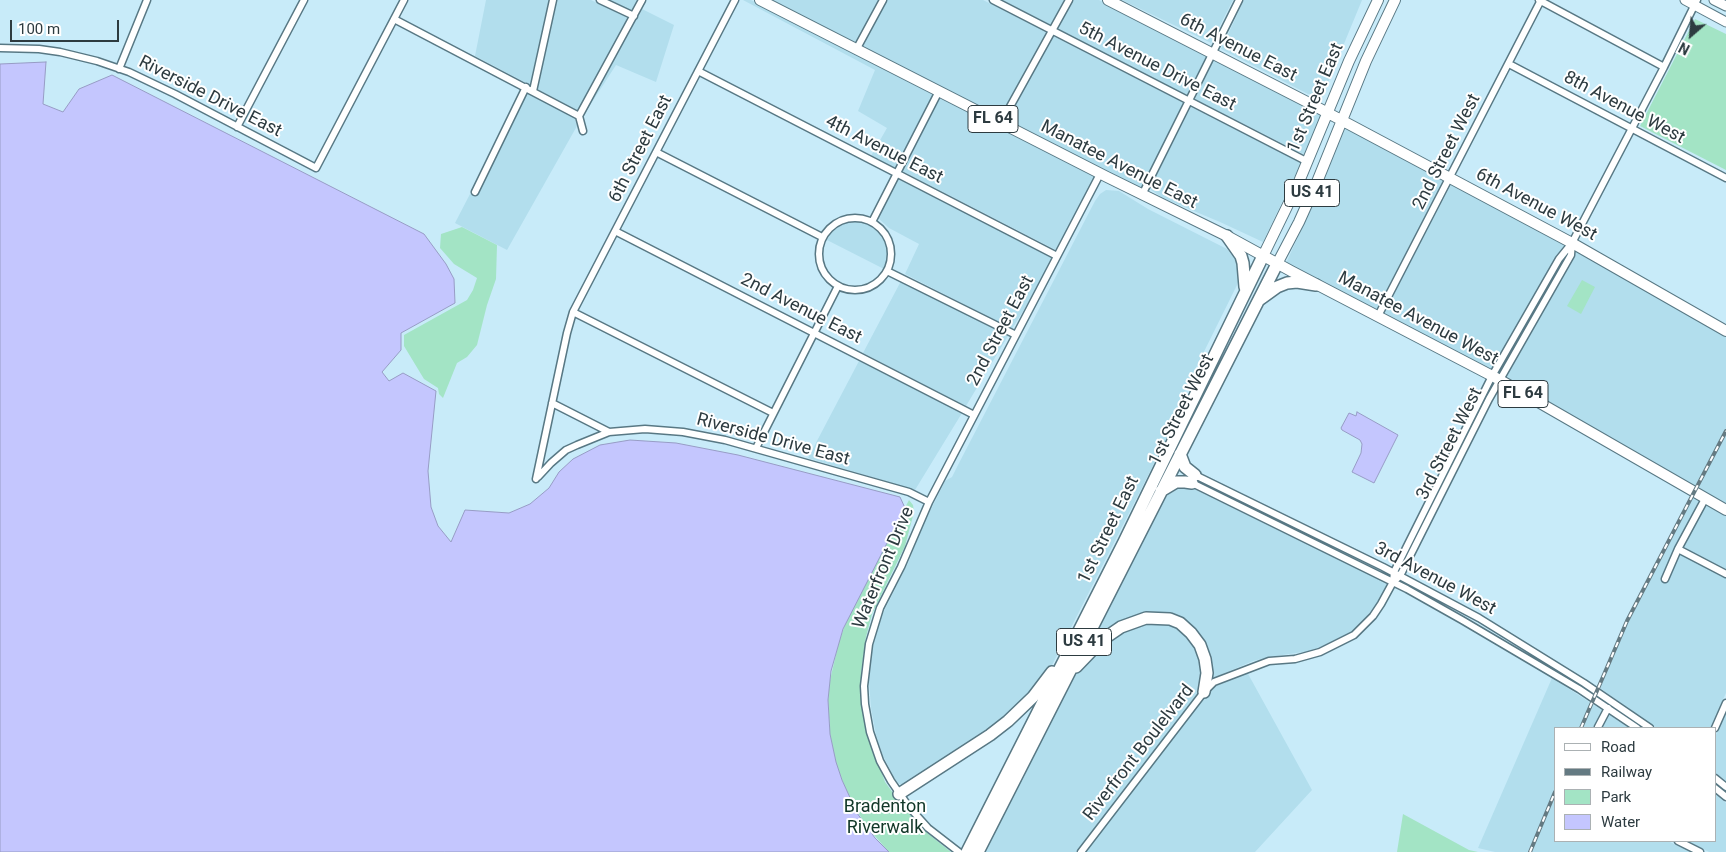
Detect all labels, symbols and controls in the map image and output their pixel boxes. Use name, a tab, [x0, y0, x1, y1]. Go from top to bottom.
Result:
street label: 6th Avenue East	[1176, 9, 1300, 87]
scale bar	[12, 10, 121, 42]
north arrow	[1666, 10, 1716, 60]
street label: 5th Avenue Drive East	[1075, 18, 1239, 116]
text: 100 m	[18, 20, 60, 38]
text: N	[1676, 39, 1692, 58]
street label: 1st Street East	[1283, 40, 1349, 156]
street label: Riverside Drive East	[135, 52, 285, 142]
street label: 8th Avenue West	[1560, 67, 1688, 149]
street label: 2nd Street West	[1409, 90, 1485, 214]
street label: 6th Street East	[605, 92, 677, 206]
road number: FL 64	[968, 106, 1018, 132]
street label: 4th Avenue East	[822, 111, 946, 189]
street label: Manatee Avenue East	[1037, 116, 1201, 214]
street label: 6th Avenue West	[1472, 164, 1600, 246]
road number: US 41	[1284, 180, 1340, 207]
street label: Manatee Avenue West	[1334, 268, 1502, 370]
street label: 2nd Avenue East	[737, 269, 865, 349]
street label: 2nd Street East	[963, 272, 1039, 390]
street label: 1st Street West	[1145, 351, 1219, 469]
road number: FL 64	[1498, 380, 1548, 408]
street label: 3rd Street West	[1412, 384, 1488, 504]
street label: Riverside Drive East	[694, 409, 852, 471]
street label: 1st Street East	[1074, 473, 1144, 587]
street label: Waterfront Drive	[849, 504, 919, 632]
street label: 3rd Avenue West	[1371, 538, 1499, 620]
road number: US 41	[1056, 628, 1112, 656]
street label: Riverfront Boulelvard	[1079, 681, 1199, 825]
legend	[1554, 727, 1716, 842]
text: Road	[1601, 738, 1635, 756]
text: Railway	[1601, 763, 1652, 781]
text: Park	[1601, 788, 1631, 806]
park label: Bradenton Riverwalk	[844, 796, 926, 839]
text: Water	[1601, 813, 1640, 831]

